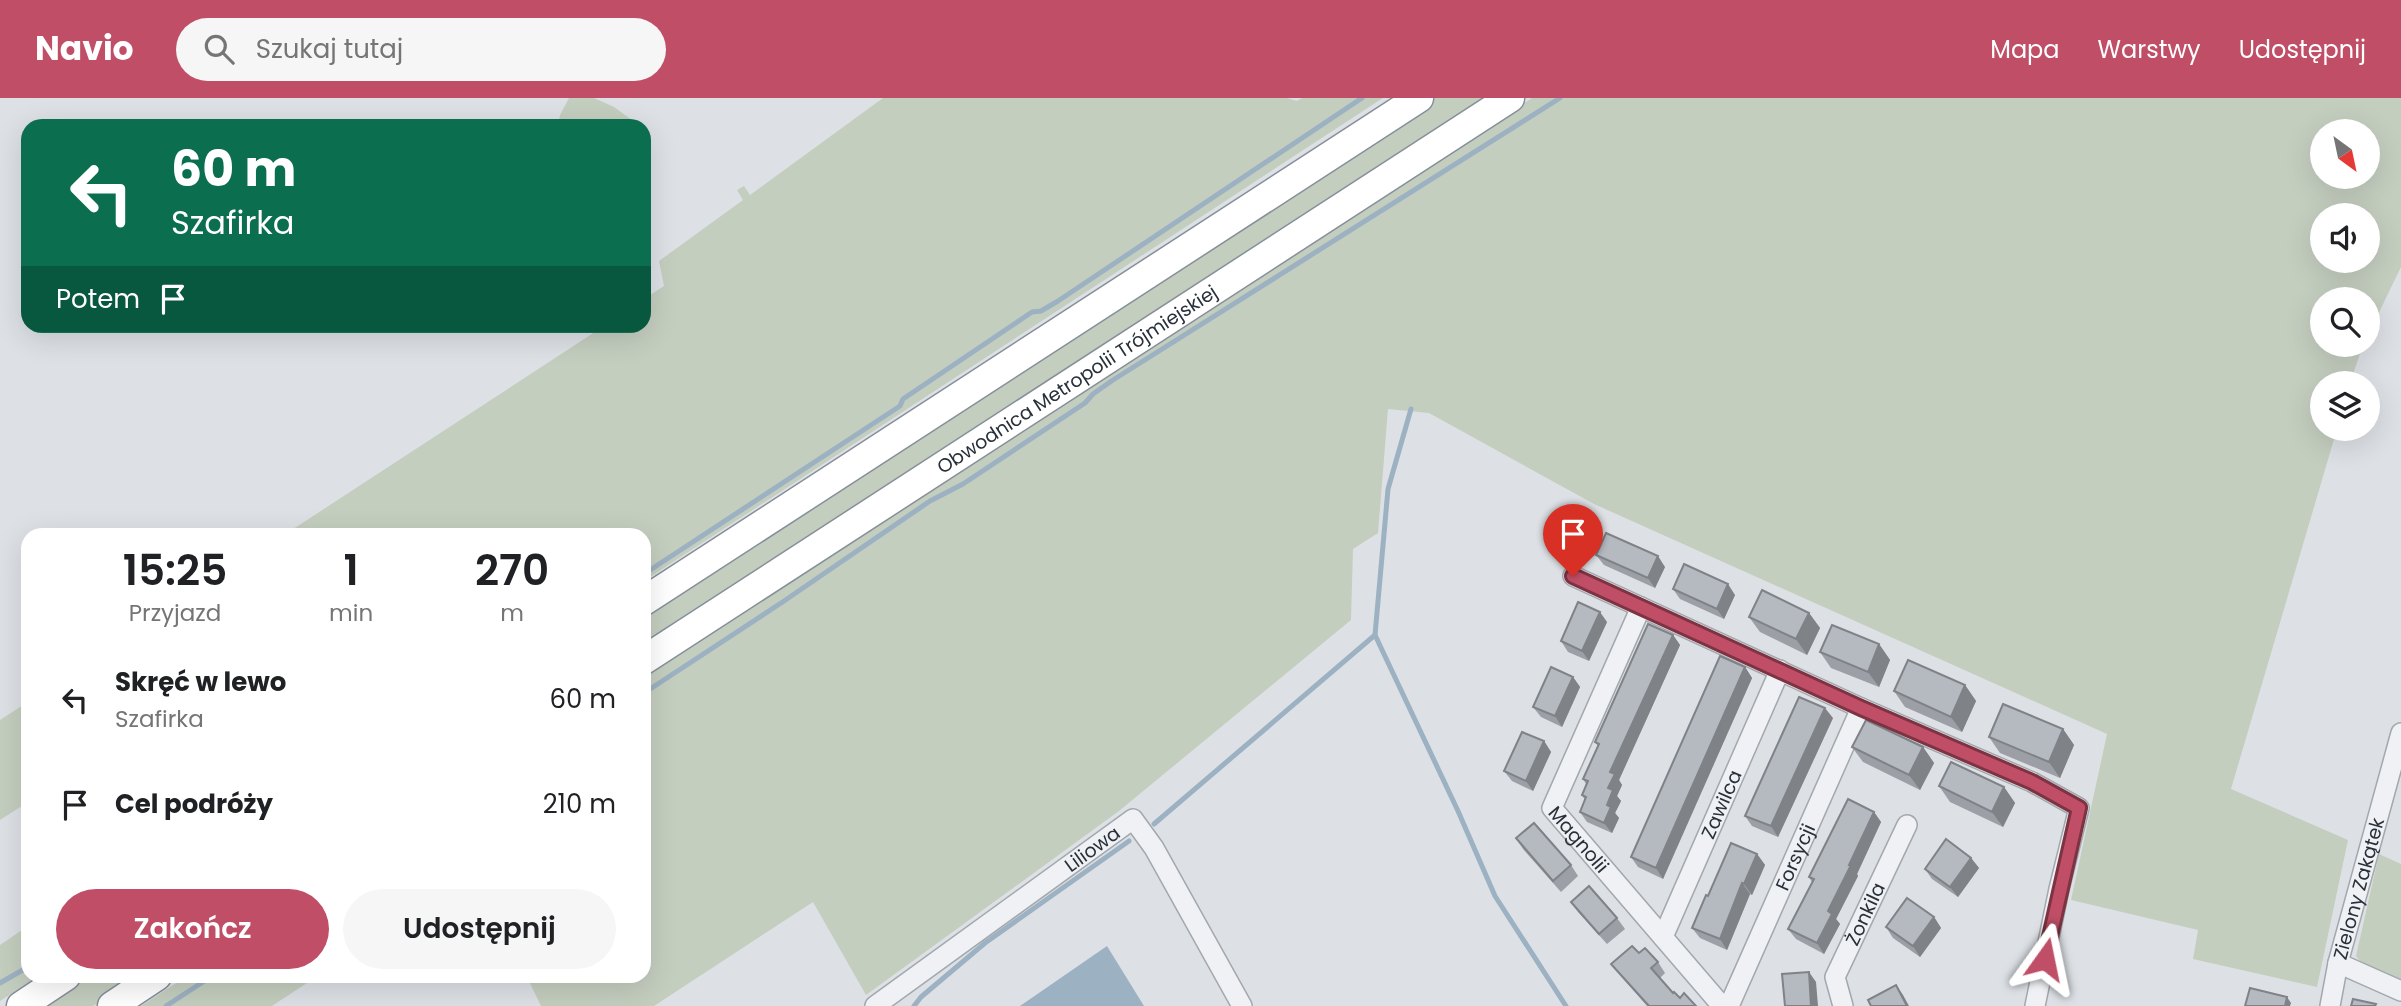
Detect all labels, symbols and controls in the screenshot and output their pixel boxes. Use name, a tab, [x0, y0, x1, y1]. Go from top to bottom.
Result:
search box	[176, 18, 666, 81]
text: Navio	[35, 25, 134, 72]
icon: search	[200, 30, 238, 68]
text: Szukaj tutaj	[256, 31, 403, 67]
text: Mapa	[1990, 33, 2060, 66]
text: Warstwy	[2098, 33, 2201, 66]
text: Udostępnij	[2239, 33, 2366, 66]
north arrow	[2310, 119, 2380, 189]
map controls	[2310, 119, 2380, 441]
text: 60 m	[171, 135, 296, 203]
icon: left	[56, 147, 147, 238]
text: Szafirka	[171, 200, 294, 245]
button: sound	[2310, 203, 2380, 273]
street label: Obwodnica Metropolii Trójmiejskiej	[932, 279, 1223, 480]
icon: arrive	[154, 280, 192, 318]
text: Potem	[56, 281, 140, 317]
button: search	[2310, 287, 2380, 357]
button: layers	[2310, 371, 2380, 441]
pin	[1543, 504, 1603, 576]
icon: arrive	[1554, 515, 1592, 553]
text: 15:25	[123, 541, 227, 600]
text: 1	[343, 541, 359, 600]
text: 270	[475, 541, 549, 600]
text: Przyjazd	[129, 597, 221, 629]
text: min	[329, 597, 373, 629]
text: m	[500, 597, 524, 629]
text: Skręć w lewo	[115, 664, 286, 700]
icon: left	[56, 681, 94, 719]
text: 60 m	[549, 681, 616, 717]
text: Szafirka	[115, 703, 204, 735]
street label: Zawilca	[1695, 766, 1749, 843]
icon: arrive	[56, 786, 94, 824]
text: Cel podróży	[115, 786, 273, 822]
text: 210 m	[543, 786, 616, 822]
street label: Magnolii	[1542, 800, 1615, 879]
street label: Zielony Zakątek	[2327, 815, 2391, 963]
street label: Liliowa	[1059, 820, 1126, 879]
street label: Forsycji	[1769, 820, 1822, 895]
street label: Żonkila	[1839, 878, 1892, 950]
button: Zakończ	[56, 889, 329, 969]
button: Udostępnij	[343, 889, 616, 969]
position arrow	[2008, 922, 2082, 996]

